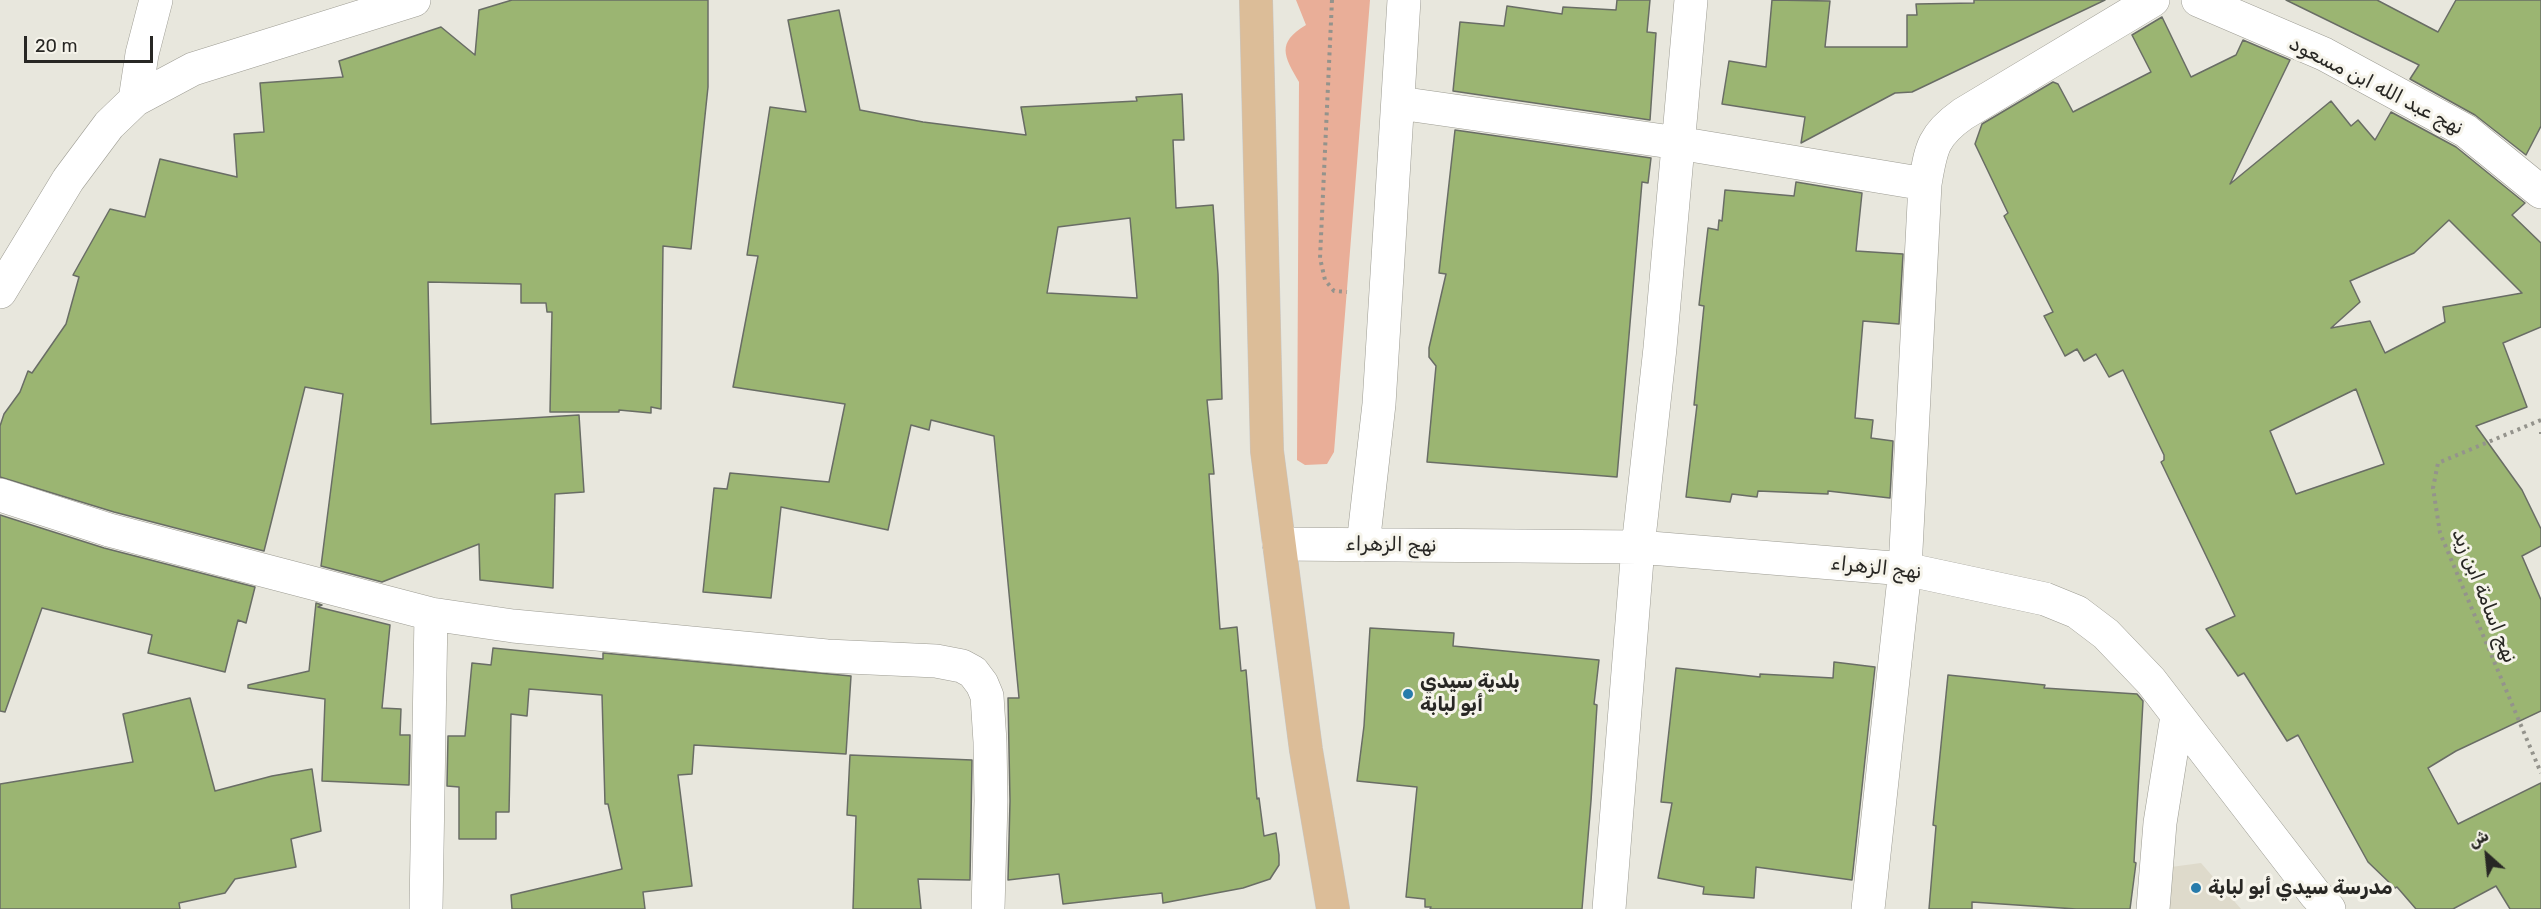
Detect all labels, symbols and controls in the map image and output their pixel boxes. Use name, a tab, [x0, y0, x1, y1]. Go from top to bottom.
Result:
scale bar	[27, 24, 156, 62]
street label: نهج عبد الله ابن مسعود	[2285, 32, 2467, 140]
text: 20 m	[35, 35, 77, 57]
street label: نهج اسامة ابن زيد	[2446, 525, 2522, 667]
street label: نهج الزهراء	[1345, 532, 1437, 558]
street label: نهج الزهراء	[1829, 551, 1923, 585]
place label: بلدية سيدي أبو لبابة	[1420, 670, 1520, 717]
marker: بلدية سيدي أبو لبابة	[1401, 687, 1415, 701]
north arrow	[2457, 825, 2517, 885]
text: ش	[2465, 825, 2492, 852]
place label: مدرسة سيدي أبو لبابة	[2208, 876, 2393, 900]
marker: مدرسة سيدي أبو لبابة	[2189, 881, 2203, 895]

